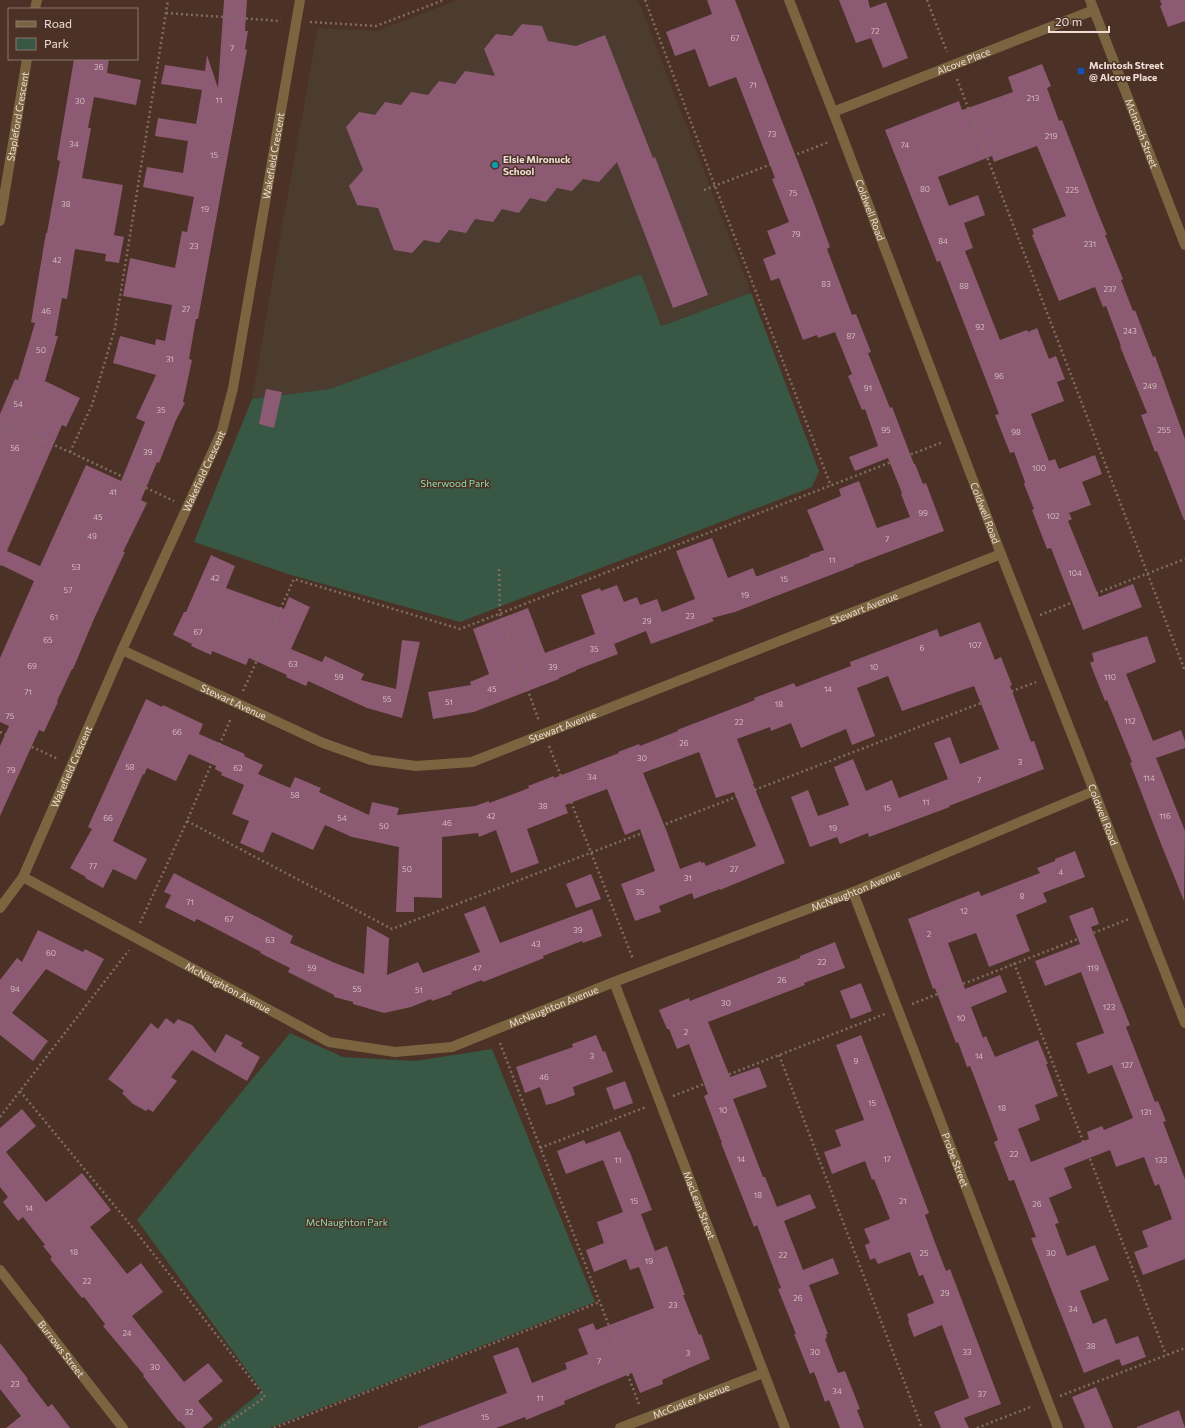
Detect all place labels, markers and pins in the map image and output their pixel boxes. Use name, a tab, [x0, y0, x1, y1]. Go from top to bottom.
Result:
place label: McIntosh Street @ Alcove Place	[1089, 59, 1164, 83]
marker: McIntosh Street @ Alcove Place	[1076, 66, 1086, 76]
place label: Elsie Mironuck School	[503, 153, 571, 177]
marker: Elsie Mironuck School	[490, 160, 500, 170]

